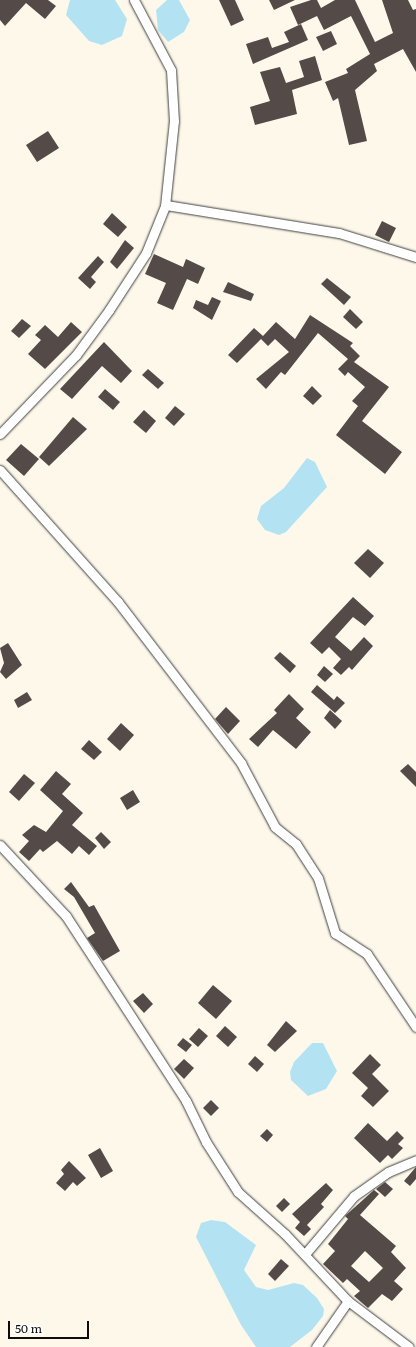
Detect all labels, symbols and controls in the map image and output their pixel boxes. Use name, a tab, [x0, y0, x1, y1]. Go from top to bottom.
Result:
scale bar	[10, 1313, 91, 1339]
text: 50 m	[15, 1319, 42, 1337]

